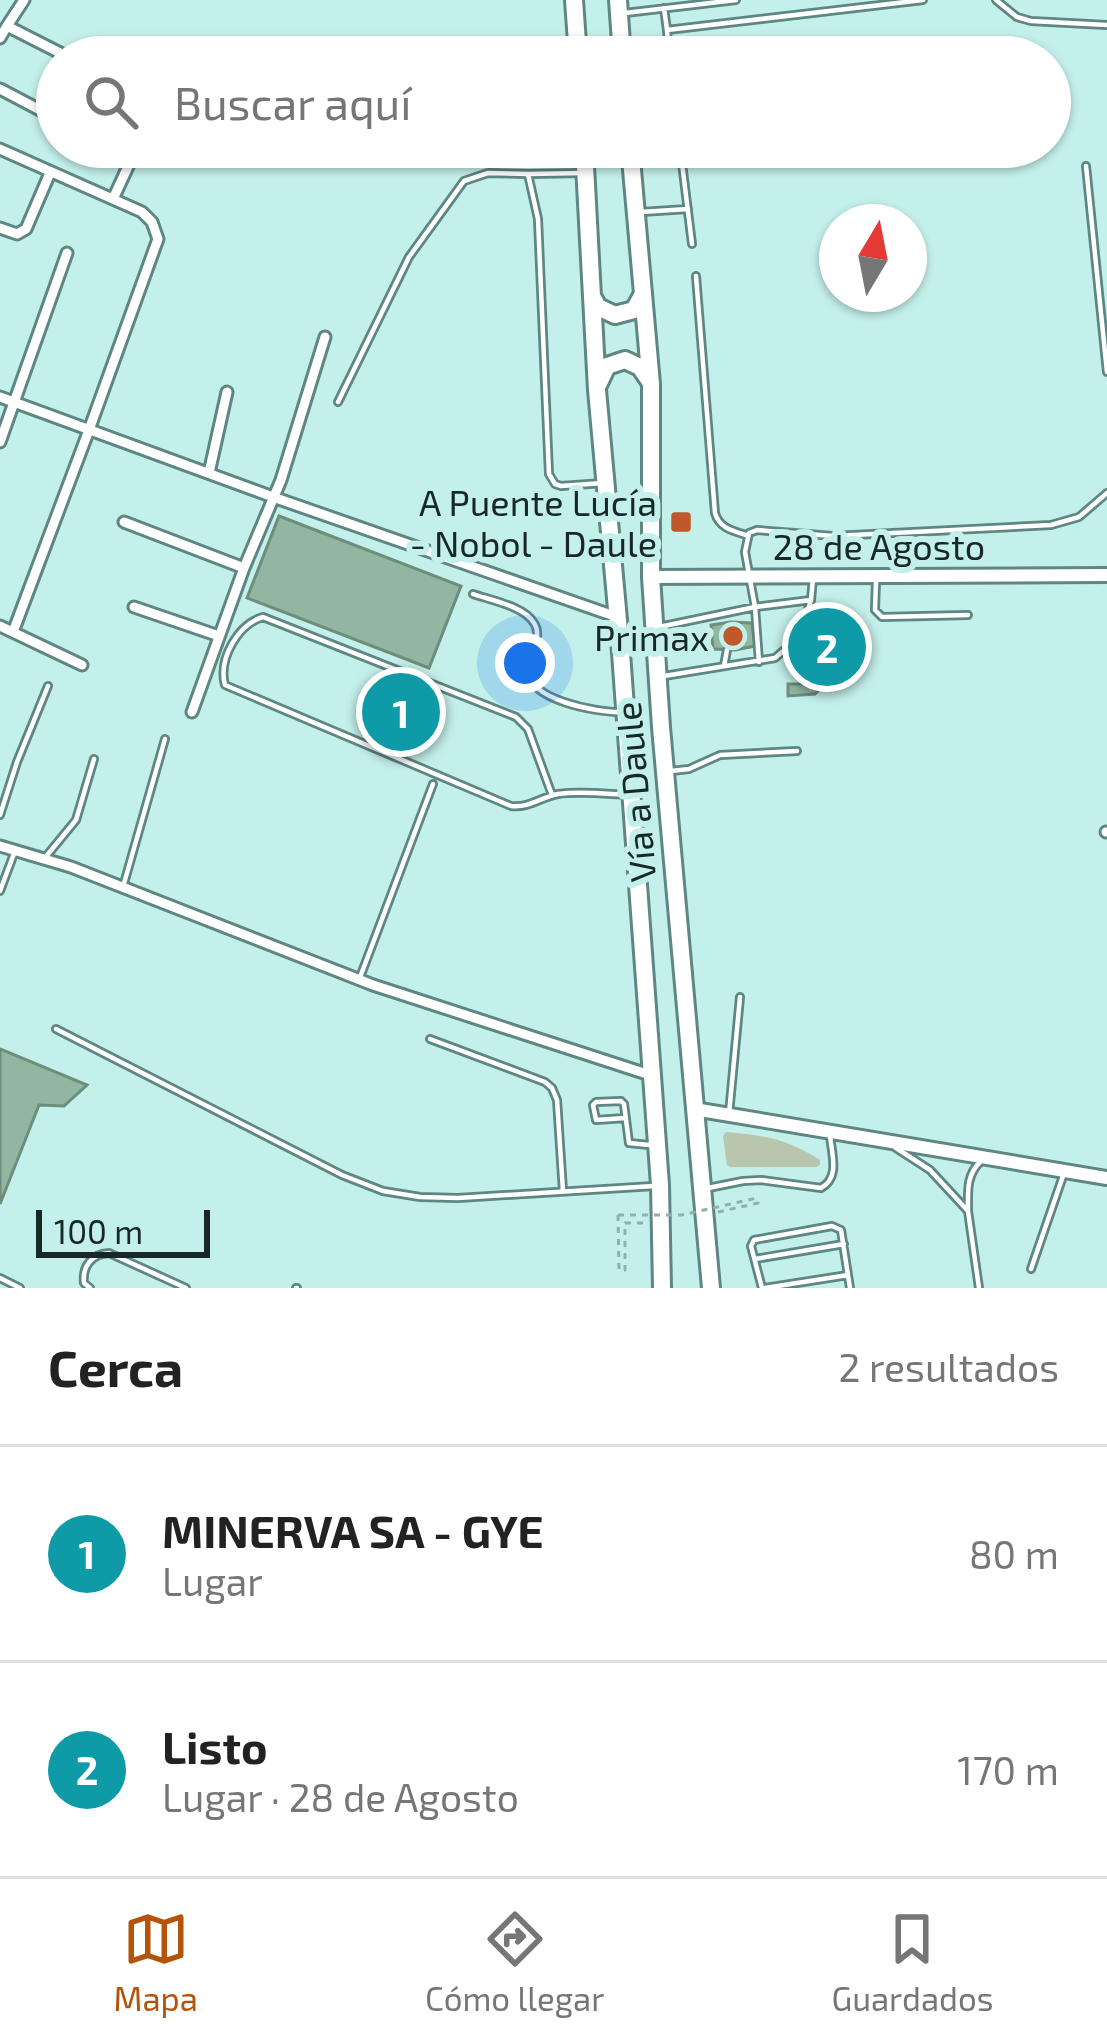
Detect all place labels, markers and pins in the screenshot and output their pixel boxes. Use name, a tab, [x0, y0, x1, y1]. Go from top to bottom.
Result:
place label: A Puente Lucía - Nobol - Daule	[410, 480, 657, 564]
marker: A Puente Lucía - Nobol - Daule	[668, 509, 694, 535]
pin: 2	[788, 602, 866, 692]
place label: Primax	[594, 615, 709, 658]
marker: Primax	[720, 623, 746, 649]
pin: 1	[362, 667, 440, 757]

